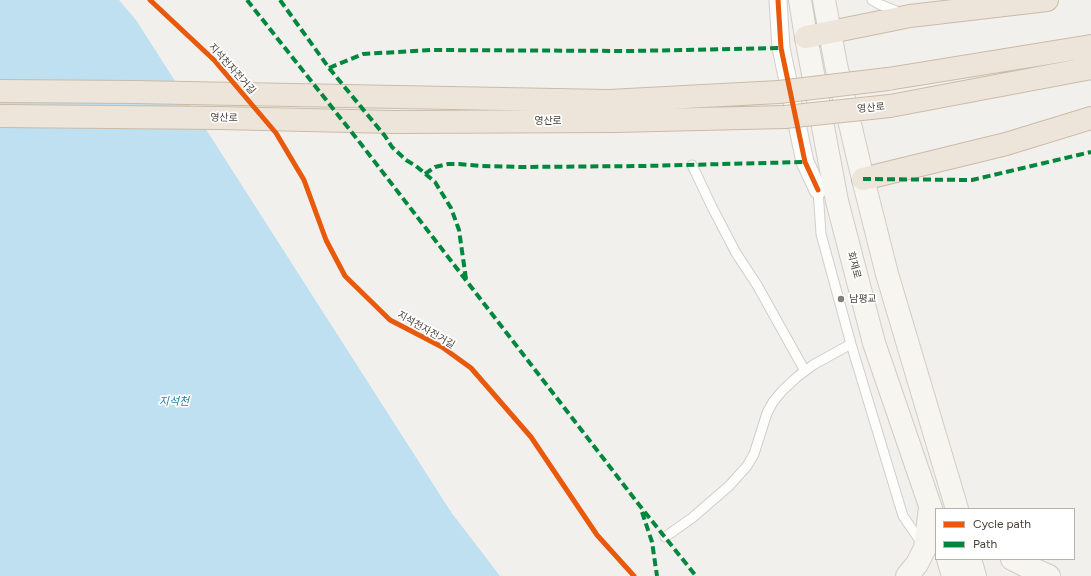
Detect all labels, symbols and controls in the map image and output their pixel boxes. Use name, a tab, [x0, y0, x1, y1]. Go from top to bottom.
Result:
street label: 지석천자전거길	[206, 41, 258, 97]
street label: 영산로	[857, 101, 885, 115]
street label: 영산로	[210, 112, 238, 124]
street label: 영산로	[534, 115, 562, 127]
street label: 회재로	[845, 250, 863, 280]
place label: 남평교	[849, 293, 877, 305]
marker: 남평교	[836, 294, 846, 304]
street label: 지석천자전거길	[395, 309, 457, 351]
water label: 지석천	[159, 395, 189, 409]
legend	[935, 508, 1075, 560]
text: Cycle path	[973, 517, 1031, 531]
text: Path	[973, 537, 997, 551]

